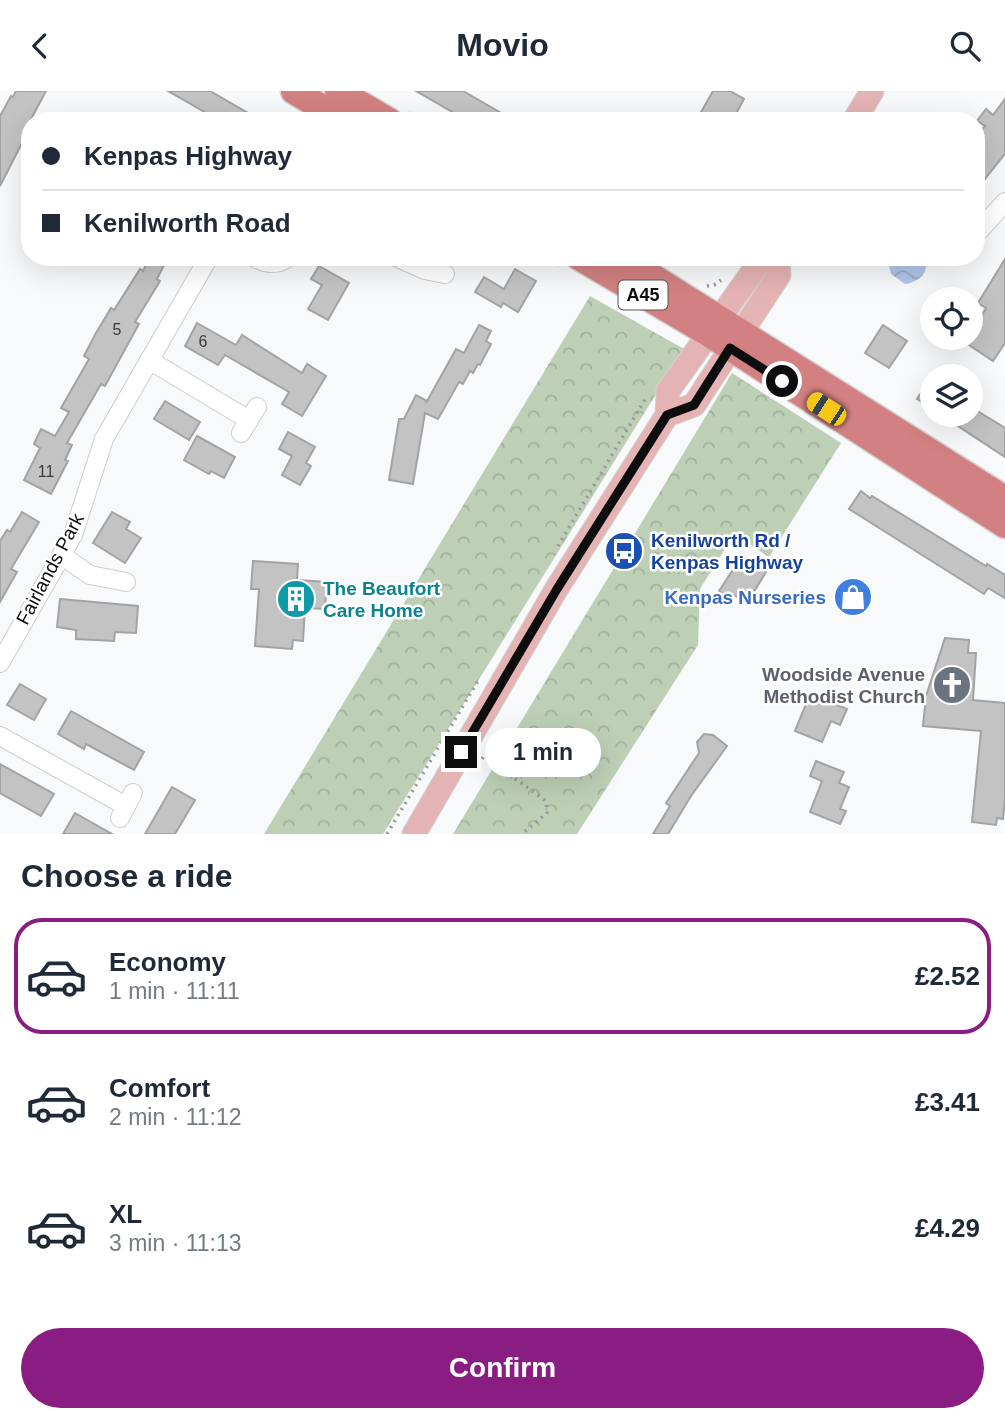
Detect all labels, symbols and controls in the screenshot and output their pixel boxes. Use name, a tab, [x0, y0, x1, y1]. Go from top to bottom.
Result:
icon: back	[21, 27, 59, 65]
text: Movio	[456, 27, 549, 63]
icon: search	[946, 27, 984, 65]
text: Kenpas Highway	[84, 141, 292, 171]
text: Kenilworth Road	[84, 208, 291, 238]
road number: A45	[618, 281, 668, 309]
map controls	[920, 287, 983, 427]
button: locate	[920, 287, 983, 350]
house number: 5	[113, 321, 122, 338]
house number: 6	[199, 333, 208, 350]
button: layers	[920, 364, 983, 427]
route start	[766, 365, 798, 397]
car	[803, 389, 850, 429]
house number: 11	[38, 463, 54, 480]
street label: Fairlands Park	[12, 510, 88, 628]
bus stop icon: Kenilworth Rd / Kenpas Highway	[603, 530, 645, 572]
place label: Kenilworth Rd / Kenpas Highway	[651, 530, 803, 573]
shop icon: Kenpas Nurseries	[832, 576, 874, 618]
building icon: The Beaufort Care Home	[275, 578, 317, 620]
place label: The Beaufort Care Home	[323, 578, 441, 621]
place label: Kenpas Nurseries	[664, 587, 826, 608]
place label: Woodside Avenue Methodist Church	[762, 664, 925, 707]
church icon: Woodside Avenue Methodist Church	[931, 664, 973, 706]
callout: 1 min	[486, 727, 601, 777]
route end	[445, 736, 477, 768]
text: 1 min	[513, 739, 573, 765]
text: Choose a ride	[21, 858, 233, 894]
icon: car	[25, 945, 88, 1008]
text: Economy	[109, 947, 226, 977]
text: £2.52	[915, 961, 980, 991]
text: 1 min · 11:11	[109, 978, 240, 1004]
icon: car	[25, 1071, 88, 1134]
text: Comfort	[109, 1073, 210, 1103]
text: £3.41	[915, 1087, 980, 1117]
text: 2 min · 11:12	[109, 1104, 242, 1130]
icon: car	[25, 1197, 88, 1260]
text: XL	[109, 1199, 142, 1229]
text: £4.29	[915, 1213, 980, 1243]
text: 3 min · 11:13	[109, 1230, 242, 1256]
button: Confirm	[21, 1328, 984, 1408]

